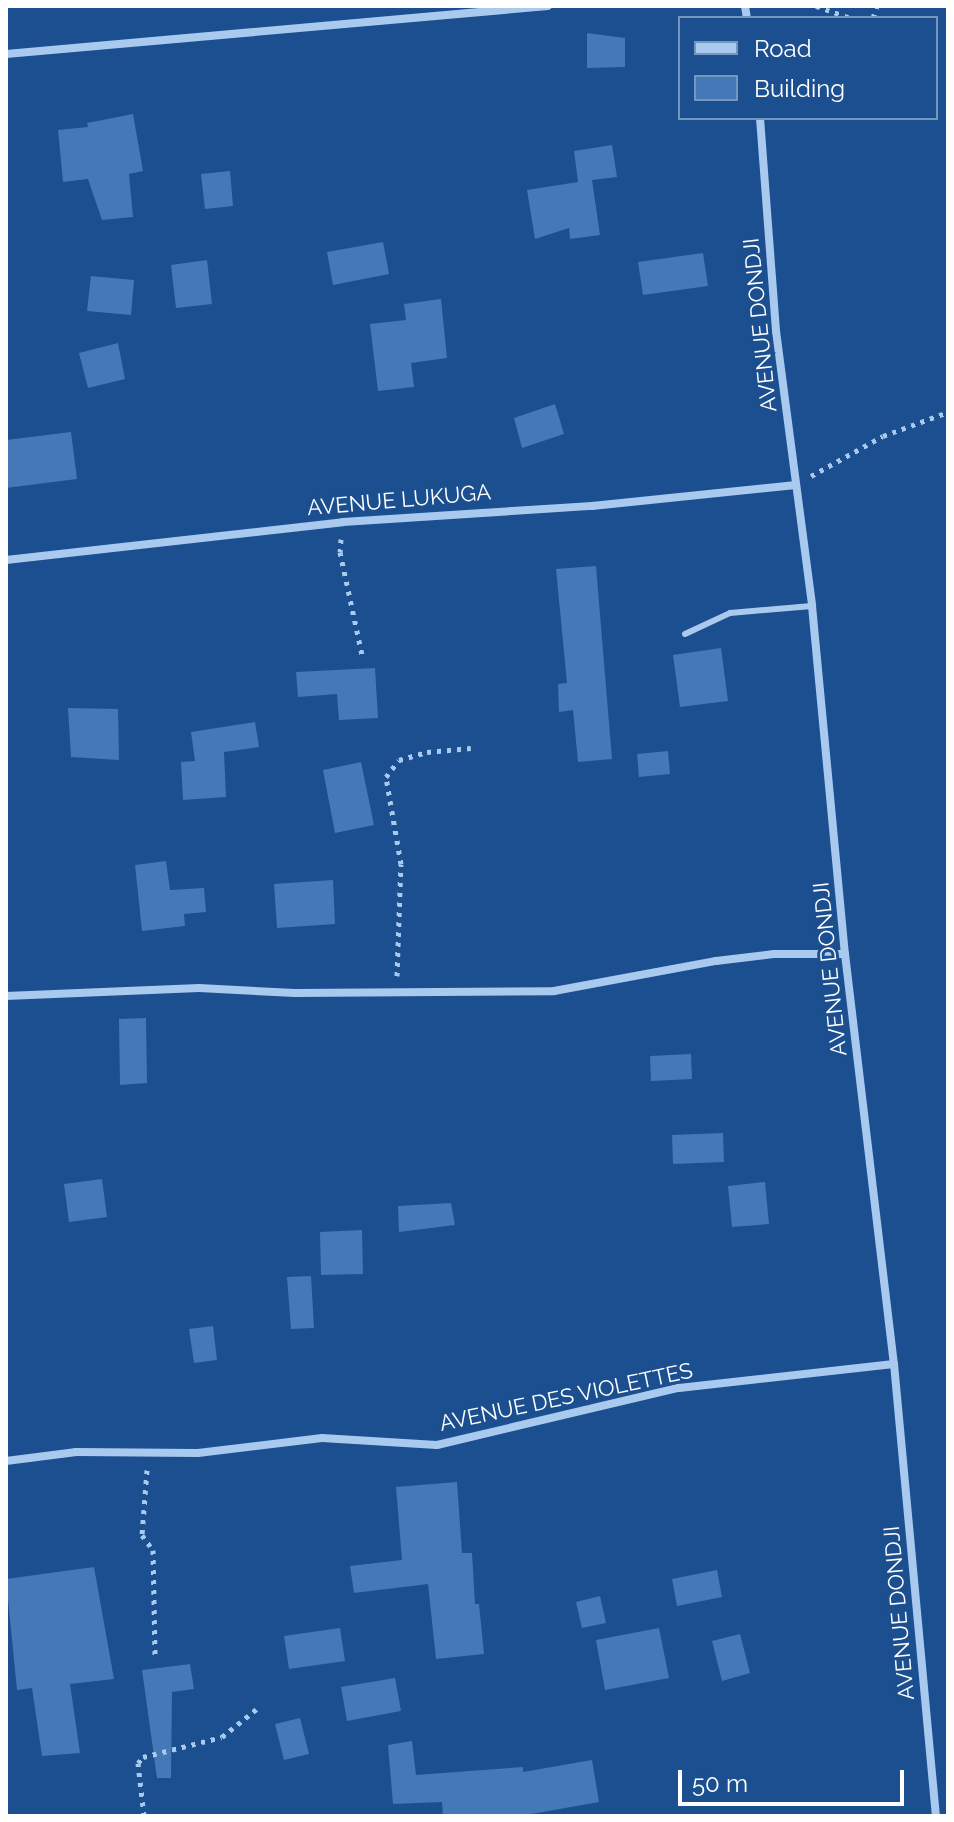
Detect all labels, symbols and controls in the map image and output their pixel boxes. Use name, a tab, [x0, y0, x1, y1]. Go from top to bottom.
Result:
legend	[678, 16, 938, 120]
text: Road	[754, 34, 812, 63]
text: Building	[754, 74, 845, 103]
street label: AVENUE DONDJI	[738, 237, 782, 413]
street label: AVENUE LUKUGA	[306, 479, 492, 521]
street label: AVENUE DONDJI	[808, 881, 852, 1057]
street label: AVENUE DES VIOLETTES	[437, 1357, 695, 1437]
street label: AVENUE DONDJI	[878, 1525, 920, 1701]
scale bar	[682, 1754, 908, 1804]
text: 50 m	[692, 1769, 748, 1798]

